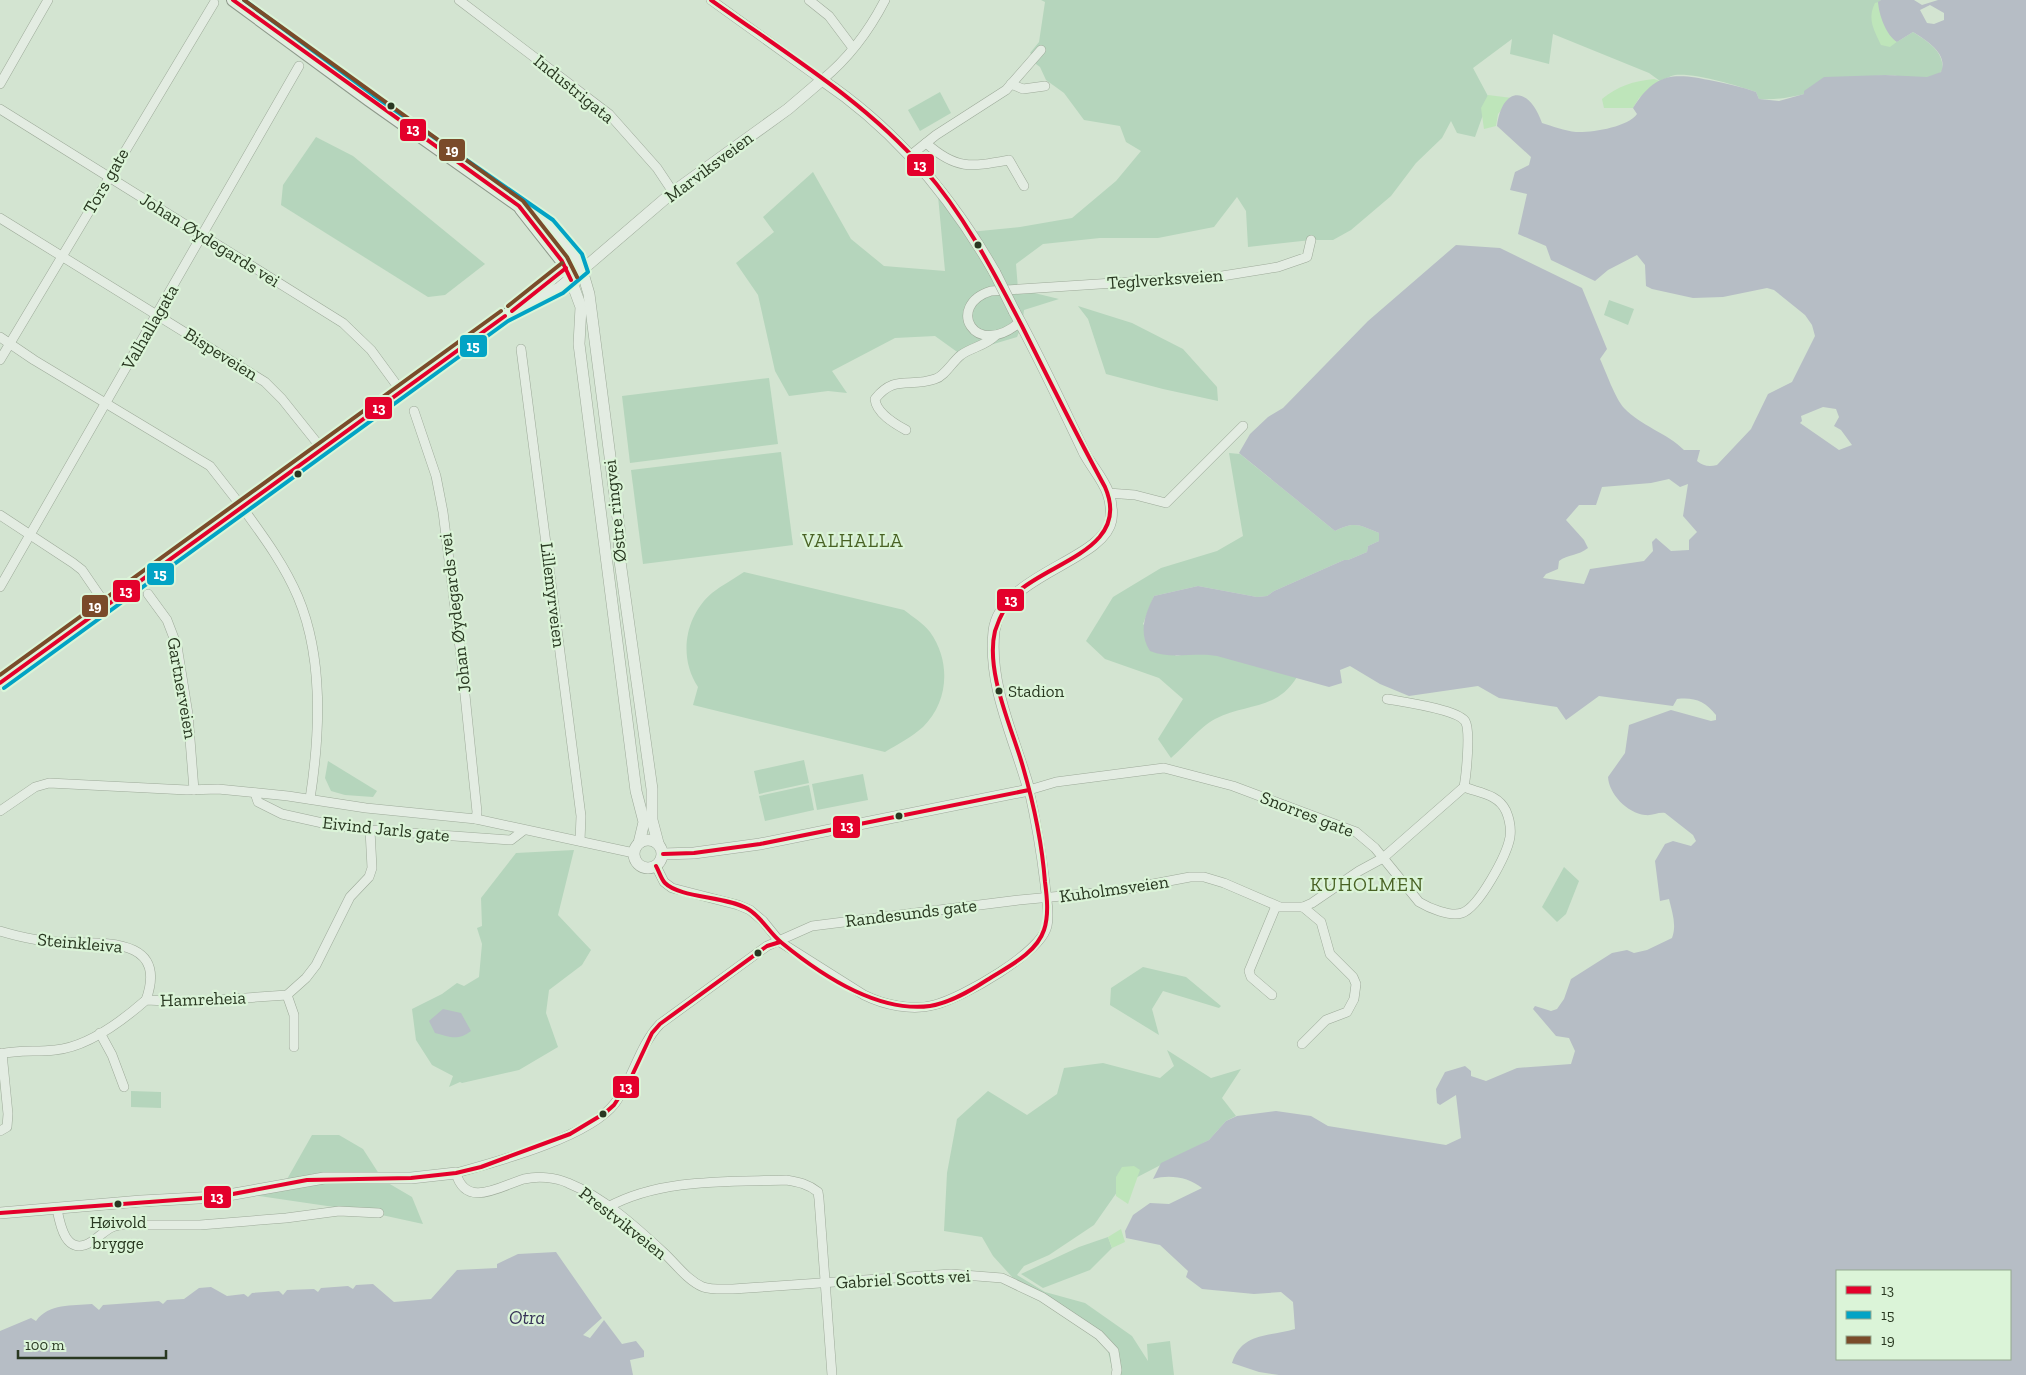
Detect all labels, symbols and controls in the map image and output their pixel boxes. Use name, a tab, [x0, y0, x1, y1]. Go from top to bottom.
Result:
street label: Industrigata	[529, 50, 619, 128]
unlabelled marker	[386, 101, 396, 111]
line badge: 13	[399, 118, 427, 142]
text: 13	[406, 121, 420, 138]
street label: Marviksveien	[661, 126, 758, 207]
line badge: 19	[438, 138, 466, 162]
text: 19	[445, 142, 459, 159]
street label: Tors gate	[78, 144, 134, 218]
line badge: 13	[906, 153, 935, 177]
text: 13	[913, 157, 927, 174]
street label: Johan Øydegards vei	[136, 188, 284, 292]
unlabelled marker	[973, 240, 983, 250]
street label: Teglverksveien	[1106, 264, 1224, 294]
street label: Valhallagata	[116, 280, 183, 375]
street label: Bispeveien	[180, 323, 263, 386]
line badge: 15	[459, 334, 488, 358]
text: 15	[467, 338, 479, 355]
line badge: 13	[364, 396, 393, 420]
text: 13	[372, 400, 386, 417]
street label: Østre ringvei	[599, 459, 631, 563]
unlabelled marker	[293, 469, 303, 479]
district label: VALHALLA	[801, 529, 904, 552]
street label: Johan Øydegards vei	[434, 532, 476, 694]
street label: Lillemyrveien	[536, 541, 570, 650]
line badge: 15	[146, 562, 175, 586]
text: 15	[154, 566, 166, 583]
line badge: 13	[112, 579, 141, 603]
text: 13	[119, 583, 133, 600]
line badge: 13	[996, 588, 1025, 612]
text: 13	[1004, 592, 1018, 609]
line badge: 19	[81, 594, 109, 618]
text: 19	[88, 598, 102, 615]
street label: Gartnerveien	[162, 635, 202, 741]
place label: Stadion	[1008, 681, 1064, 701]
marker: Stadion	[994, 686, 1004, 696]
street label: Snorres gate	[1257, 786, 1357, 842]
street label: Eivind Jarls gate	[321, 811, 451, 847]
unlabelled marker	[894, 811, 904, 821]
line badge: 13	[832, 815, 861, 839]
text: 13	[840, 818, 854, 835]
street label: Kuholmsveien	[1058, 870, 1171, 908]
district label: KUHOLMEN	[1310, 873, 1424, 896]
street label: Randesunds gate	[844, 894, 978, 932]
street label: Steinkleiva	[37, 928, 124, 958]
unlabelled marker	[753, 948, 763, 958]
street label: Hamreheia	[160, 986, 247, 1011]
line badge: 13	[612, 1075, 640, 1099]
text: 13	[619, 1079, 633, 1096]
unlabelled marker	[598, 1109, 608, 1119]
street label: Prestvikveien	[575, 1182, 672, 1265]
line badge: 13	[203, 1185, 232, 1209]
text: 13	[210, 1189, 224, 1206]
marker: Høivold brygge	[113, 1199, 123, 1209]
place label: Høivold brygge	[90, 1212, 147, 1253]
street label: Gabriel Scotts vei	[835, 1264, 971, 1294]
legend	[1836, 1270, 2011, 1360]
text: 13	[1881, 1281, 1894, 1299]
water label: Otra	[509, 1306, 545, 1329]
text: 15	[1881, 1306, 1895, 1324]
scale bar	[18, 1328, 165, 1360]
text: 19	[1881, 1331, 1895, 1349]
text: 100 m	[25, 1336, 64, 1354]

